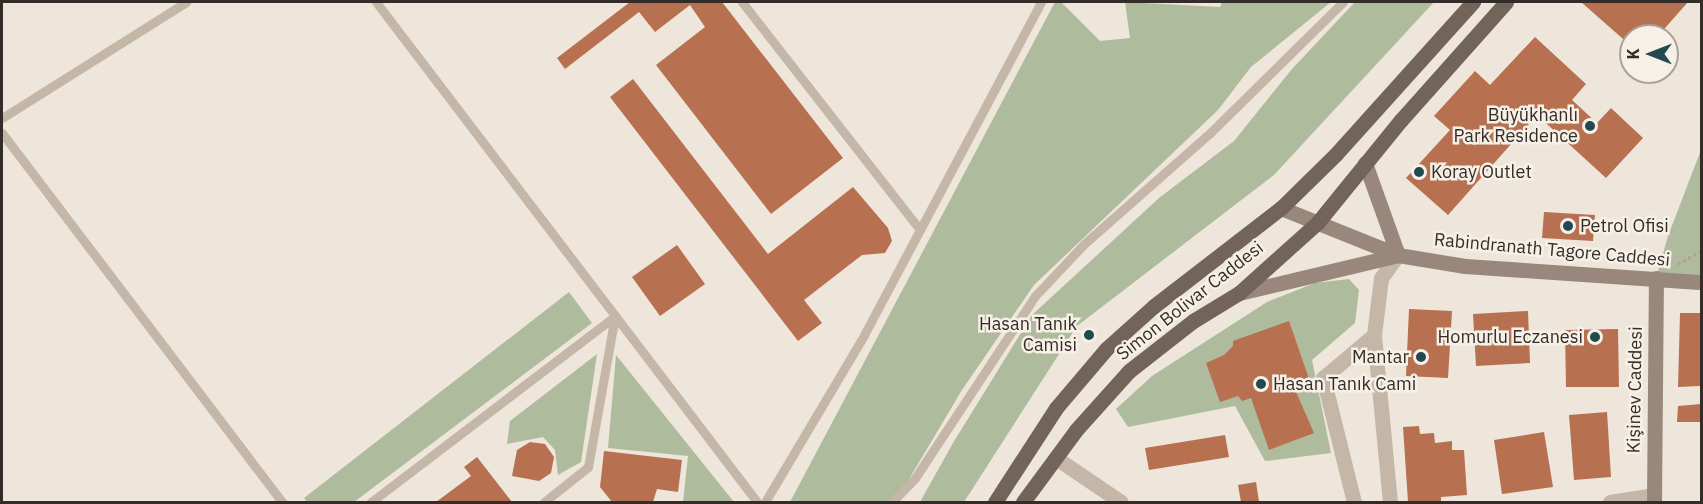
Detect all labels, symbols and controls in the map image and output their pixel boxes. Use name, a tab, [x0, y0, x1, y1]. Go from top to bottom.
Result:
north arrow	[1619, 24, 1679, 84]
text: K	[1623, 48, 1643, 60]
place label: Büyükhanlı Park Residence	[1454, 105, 1578, 148]
marker: Büyükhanlı Park Residence	[1583, 119, 1597, 133]
place label: Koray Outlet	[1431, 161, 1532, 183]
marker: Koray Outlet	[1412, 165, 1426, 179]
place label: Petrol Ofisi	[1580, 215, 1669, 237]
marker: Petrol Ofisi	[1561, 219, 1575, 233]
street label: Rabindranath Tagore Caddesi	[1433, 229, 1671, 271]
street label: Simon Bolivar Caddesi	[1112, 237, 1268, 365]
place label: Hasan Tanık Camisi	[979, 314, 1077, 356]
place label: Homurlu Eczanesi	[1438, 326, 1583, 348]
street label: Kişinev Caddesi	[1623, 326, 1647, 454]
marker: Hasan Tanık Camisi	[1082, 328, 1096, 342]
marker: Homurlu Eczanesi	[1588, 330, 1602, 344]
place label: Mantar	[1352, 346, 1409, 368]
marker: Mantar	[1414, 350, 1428, 364]
place label: Hasan Tanık Cami	[1273, 373, 1416, 395]
marker: Hasan Tanık Cami	[1254, 377, 1268, 391]

